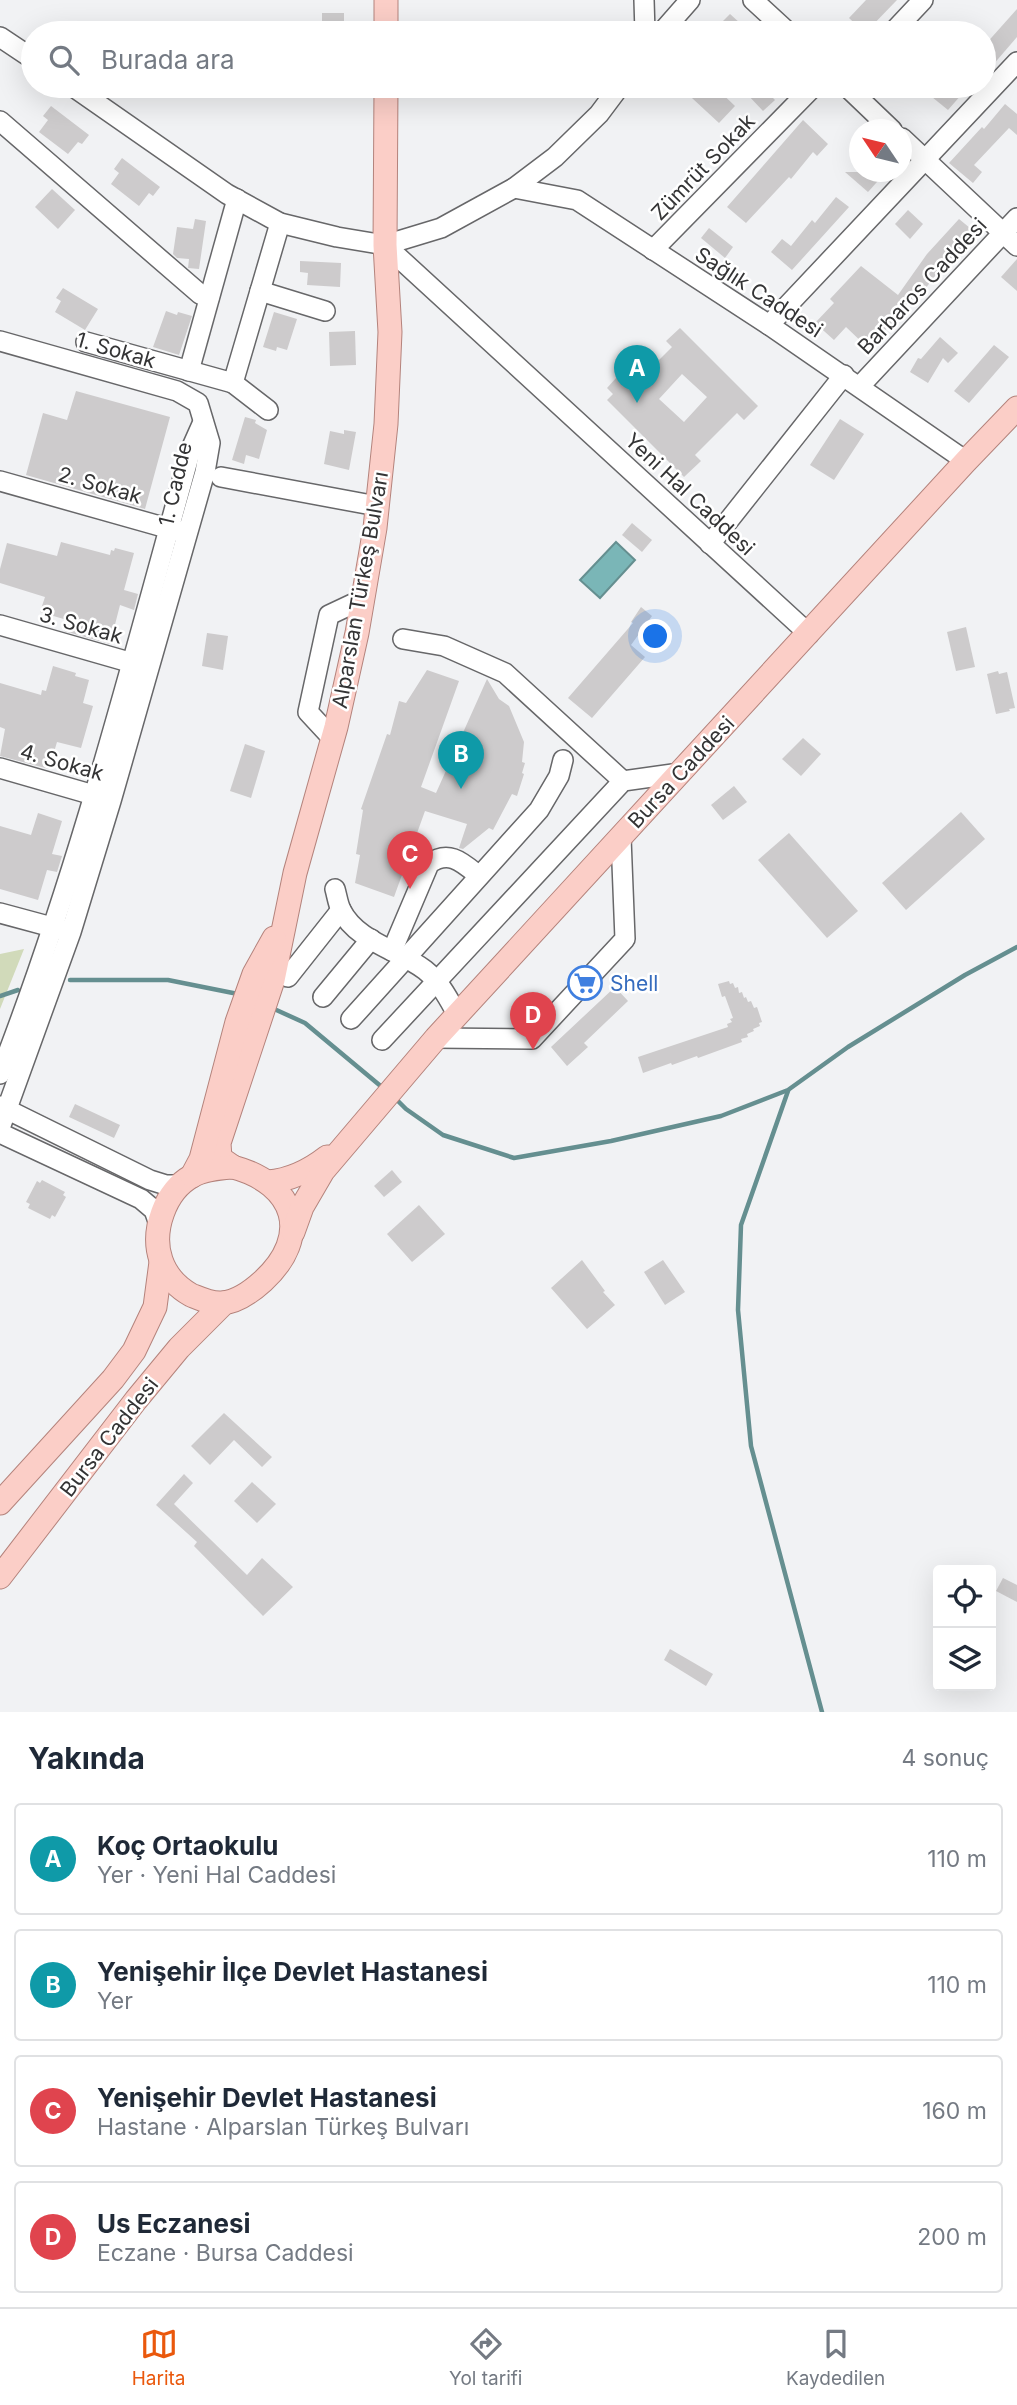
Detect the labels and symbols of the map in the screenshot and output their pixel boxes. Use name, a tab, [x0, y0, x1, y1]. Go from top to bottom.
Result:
street label: Zümrüt Sokak	[646, 108, 760, 225]
north arrow	[849, 119, 912, 182]
street label: Barbaros Caddesi	[852, 213, 992, 359]
street label: Sağlık Caddesi	[691, 241, 827, 343]
street label: 1. Sokak	[73, 327, 159, 373]
pin: A	[614, 345, 660, 403]
street label: Yeni Hal Caddesi	[620, 428, 760, 560]
street label: 1. Cadde	[153, 439, 197, 529]
street label: 2. Sokak	[55, 461, 145, 509]
street label: Alparslan Türkeş Bulvarı	[327, 470, 393, 710]
street label: 3. Sokak	[37, 601, 126, 649]
your location	[638, 619, 672, 653]
street label: Bursa Caddesi	[623, 711, 739, 833]
pin: B	[438, 731, 484, 789]
street label: 4. Sokak	[17, 738, 107, 786]
pin: C	[387, 831, 433, 889]
supermarket icon: Shell	[566, 964, 604, 1002]
place label: Shell	[610, 971, 658, 996]
pin: D	[510, 992, 556, 1050]
street label: Bursa Caddesi	[55, 1373, 163, 1501]

